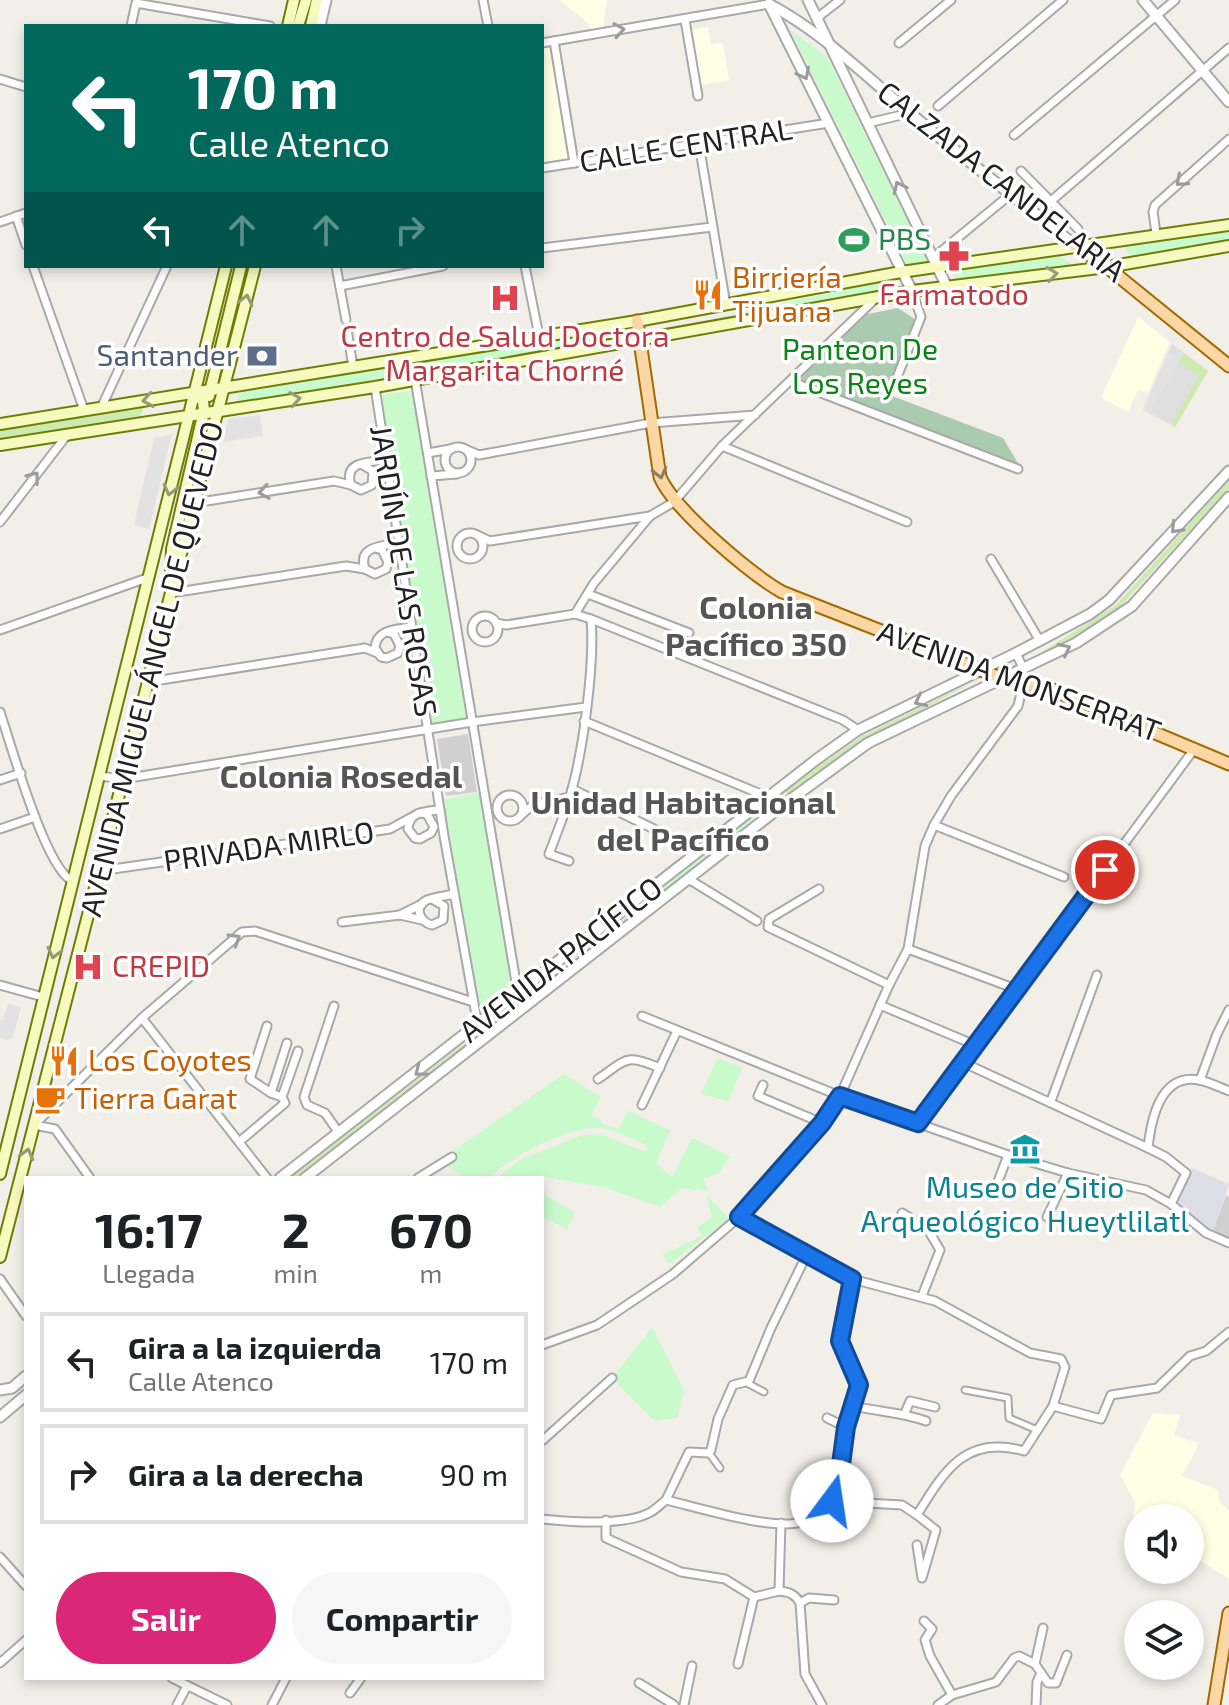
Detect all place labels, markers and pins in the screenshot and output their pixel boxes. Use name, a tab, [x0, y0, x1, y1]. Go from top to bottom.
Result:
place label: PBS	[878, 220, 931, 256]
sports icon: PBS	[837, 223, 871, 257]
pharmacy icon: Farmatodo	[937, 239, 971, 273]
place label: Birriería Tijuana	[732, 258, 842, 328]
place label: Farmatodo	[879, 275, 1029, 311]
restaurant icon: Birriería Tijuana	[691, 278, 725, 312]
hospital icon: Centro de Salud Doctora Margarita Chorné	[488, 281, 522, 315]
place label: Centro de Salud Doctora Margarita Chorné	[340, 317, 670, 387]
place label: Santander	[97, 336, 238, 372]
bank icon: Santander	[245, 339, 279, 373]
pin	[1071, 836, 1139, 904]
place label: CREPID	[112, 947, 210, 983]
hospital icon: CREPID	[71, 950, 105, 984]
place label: Los Coyotes	[88, 1041, 252, 1077]
restaurant icon: Los Coyotes	[47, 1044, 81, 1078]
place label: Tierra Garat	[74, 1079, 237, 1115]
cafe icon: Tierra Garat	[33, 1082, 67, 1116]
museum icon: Museo de Sitio Arqueológico Hueytlilatl	[1008, 1132, 1042, 1166]
place label: Museo de Sitio Arqueológico Hueytlilatl	[861, 1168, 1189, 1238]

